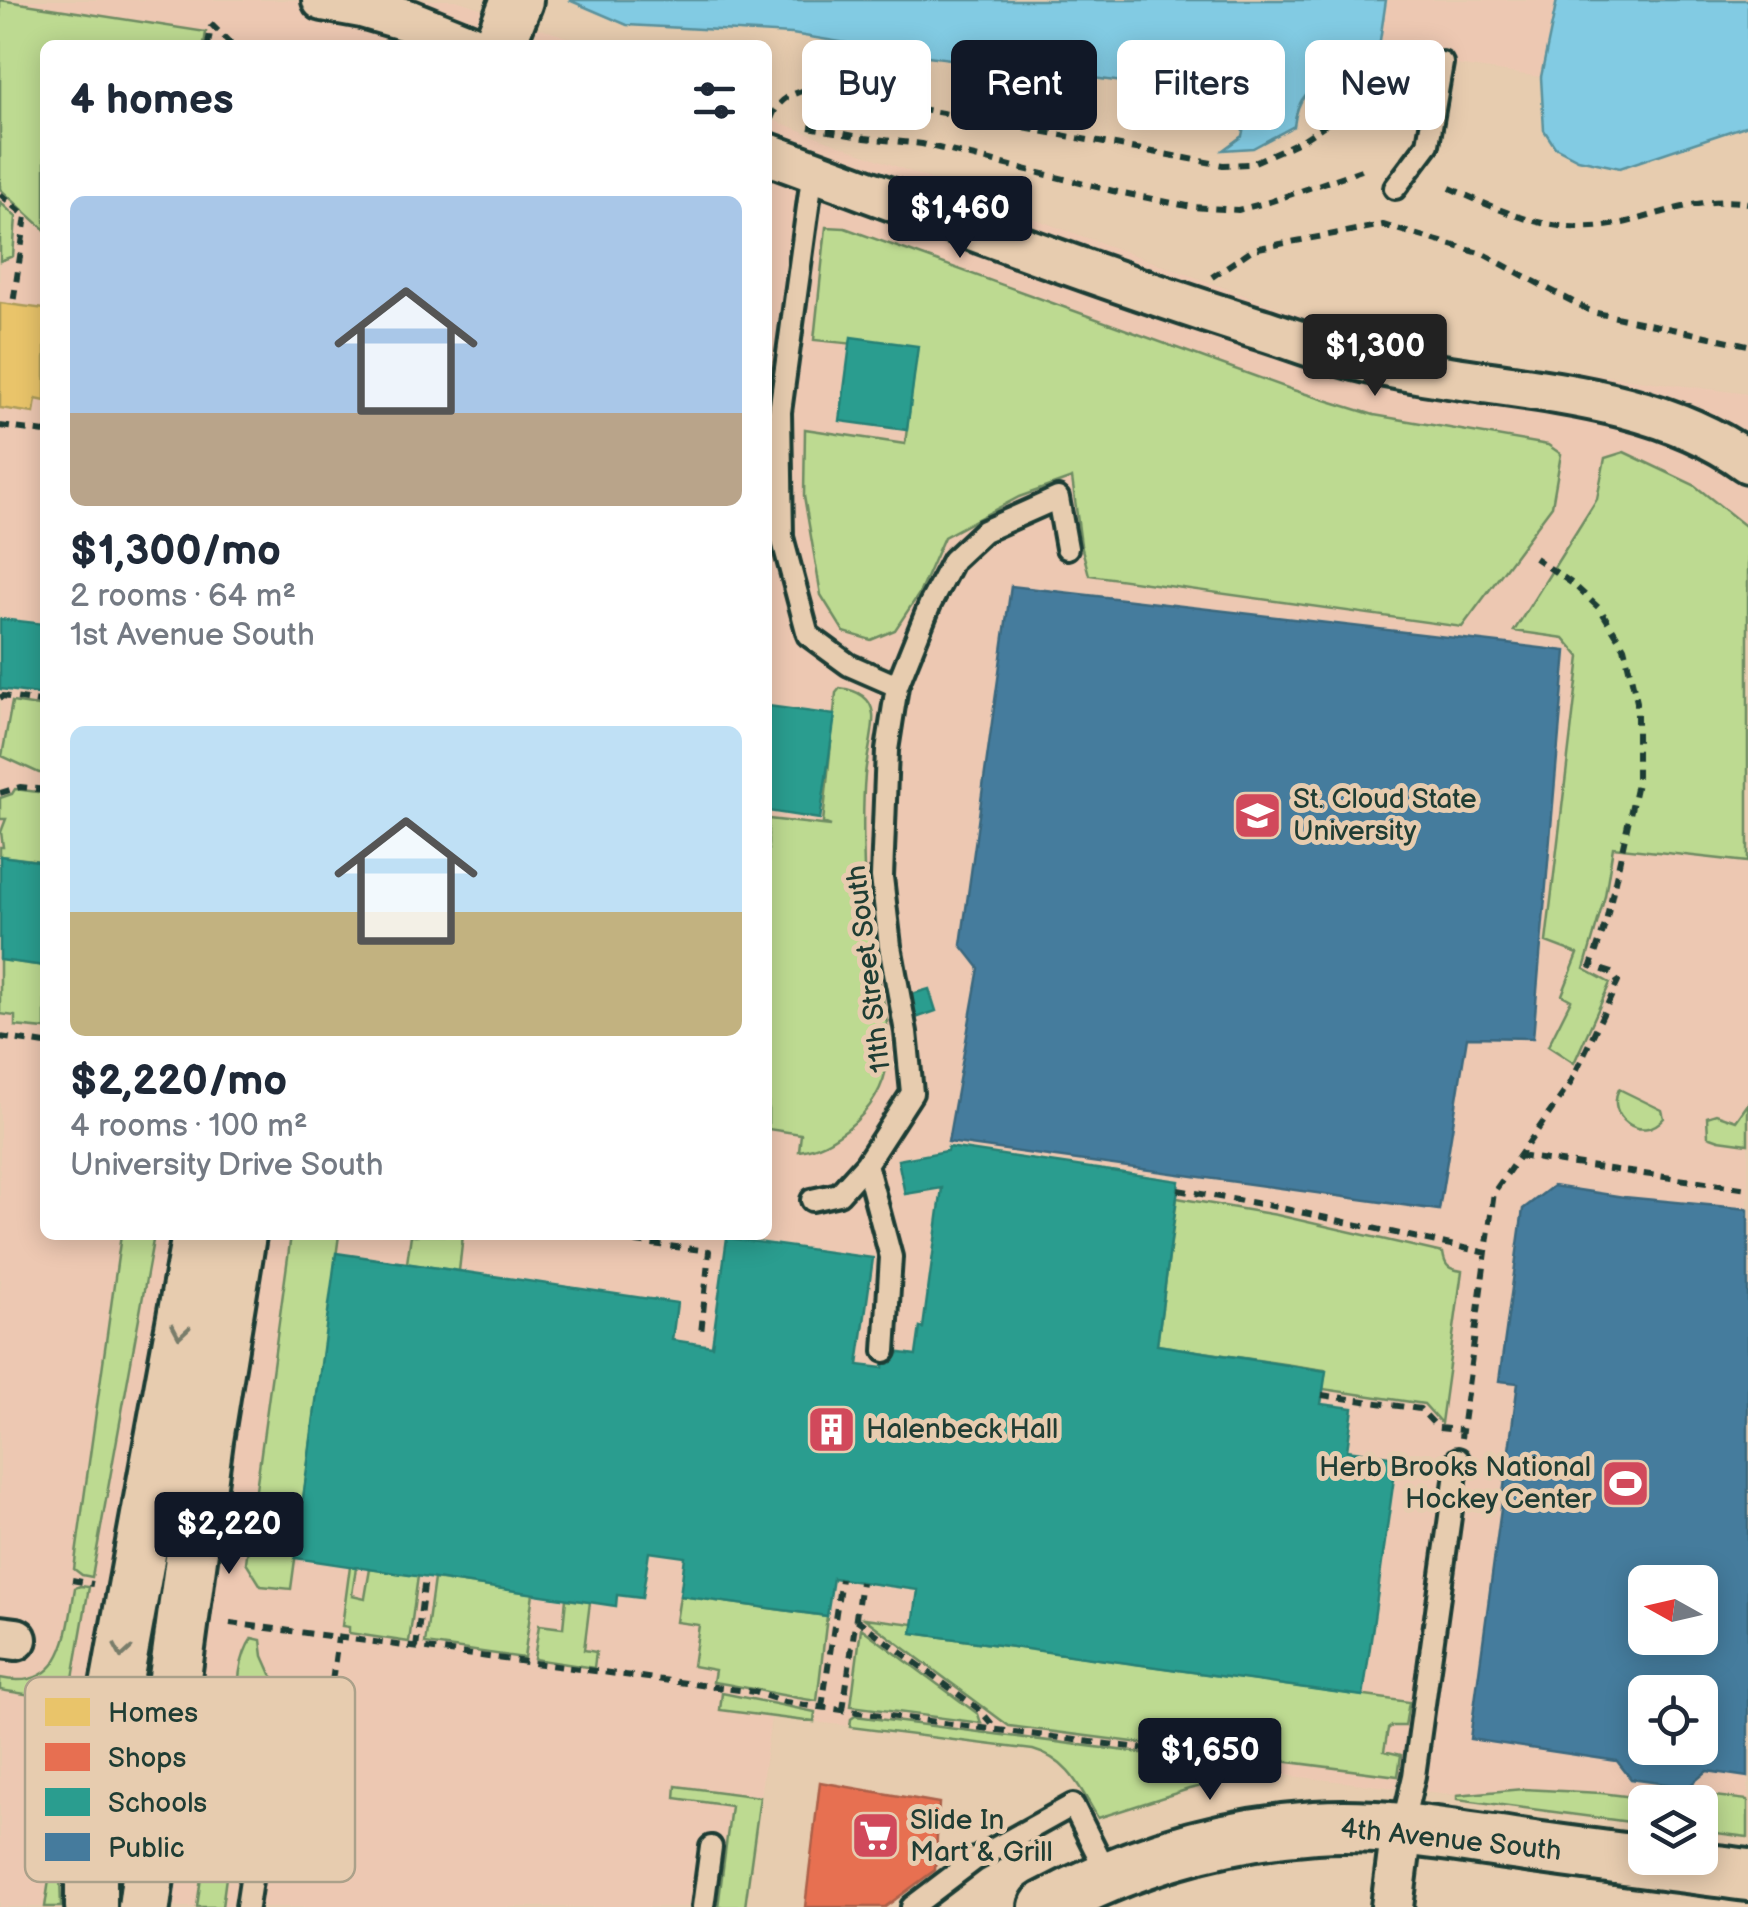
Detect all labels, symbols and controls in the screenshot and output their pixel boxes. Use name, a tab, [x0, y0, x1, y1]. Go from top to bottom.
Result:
chip: Buy	[802, 40, 931, 130]
chip: Rent	[951, 40, 1097, 130]
chip: Filters	[1117, 40, 1285, 130]
chip: New	[1305, 40, 1445, 130]
icon: filters	[687, 73, 742, 128]
text: 4 homes	[70, 75, 234, 126]
pin: $1,460	[879, 176, 1041, 261]
text: $1,460	[910, 189, 1010, 228]
icon: home	[316, 261, 496, 441]
pin: $1,300	[1294, 314, 1456, 399]
text: $1,300	[1325, 327, 1425, 366]
text: $1,300/mo	[70, 526, 281, 577]
text: 2 rooms · 64 m²	[70, 577, 296, 616]
text: 1st Avenue South	[70, 616, 315, 655]
place label: St. Cloud State University	[1293, 783, 1477, 848]
school or university icon: St. Cloud State University	[1232, 789, 1284, 841]
icon: home	[316, 791, 496, 971]
street label: 11th Street South	[840, 863, 898, 1075]
text: $2,220/mo	[70, 1056, 287, 1107]
text: 4 rooms · 100 m²	[70, 1107, 308, 1146]
text: University Drive South	[70, 1146, 383, 1185]
one-way arrow	[170, 1323, 191, 1339]
building icon: Halenbeck Hall	[805, 1403, 857, 1455]
place label: Halenbeck Hall	[866, 1413, 1058, 1446]
place label: Herb Brooks National Hockey Center	[1319, 1451, 1592, 1516]
sports icon: Herb Brooks National Hockey Center	[1600, 1457, 1652, 1509]
pin: $2,220	[148, 1492, 310, 1577]
text: $2,220	[176, 1505, 282, 1544]
north arrow	[1628, 1565, 1718, 1655]
map controls	[1628, 1565, 1718, 1875]
one-way arrow	[112, 1642, 133, 1659]
button: locate	[1628, 1675, 1718, 1765]
legend	[25, 1677, 355, 1882]
text: Homes	[108, 1697, 198, 1730]
pin: $1,650	[1129, 1718, 1291, 1803]
text: $1,650	[1160, 1731, 1260, 1770]
text: Shops	[108, 1742, 187, 1775]
button: layers	[1628, 1785, 1718, 1875]
text: Schools	[108, 1787, 207, 1820]
place label: Slide In Mart & Grill	[910, 1804, 1053, 1869]
supermarket icon: Slide In Mart & Grill	[849, 1810, 901, 1862]
street label: 4th Avenue South	[1339, 1812, 1563, 1868]
text: Public	[108, 1832, 185, 1865]

